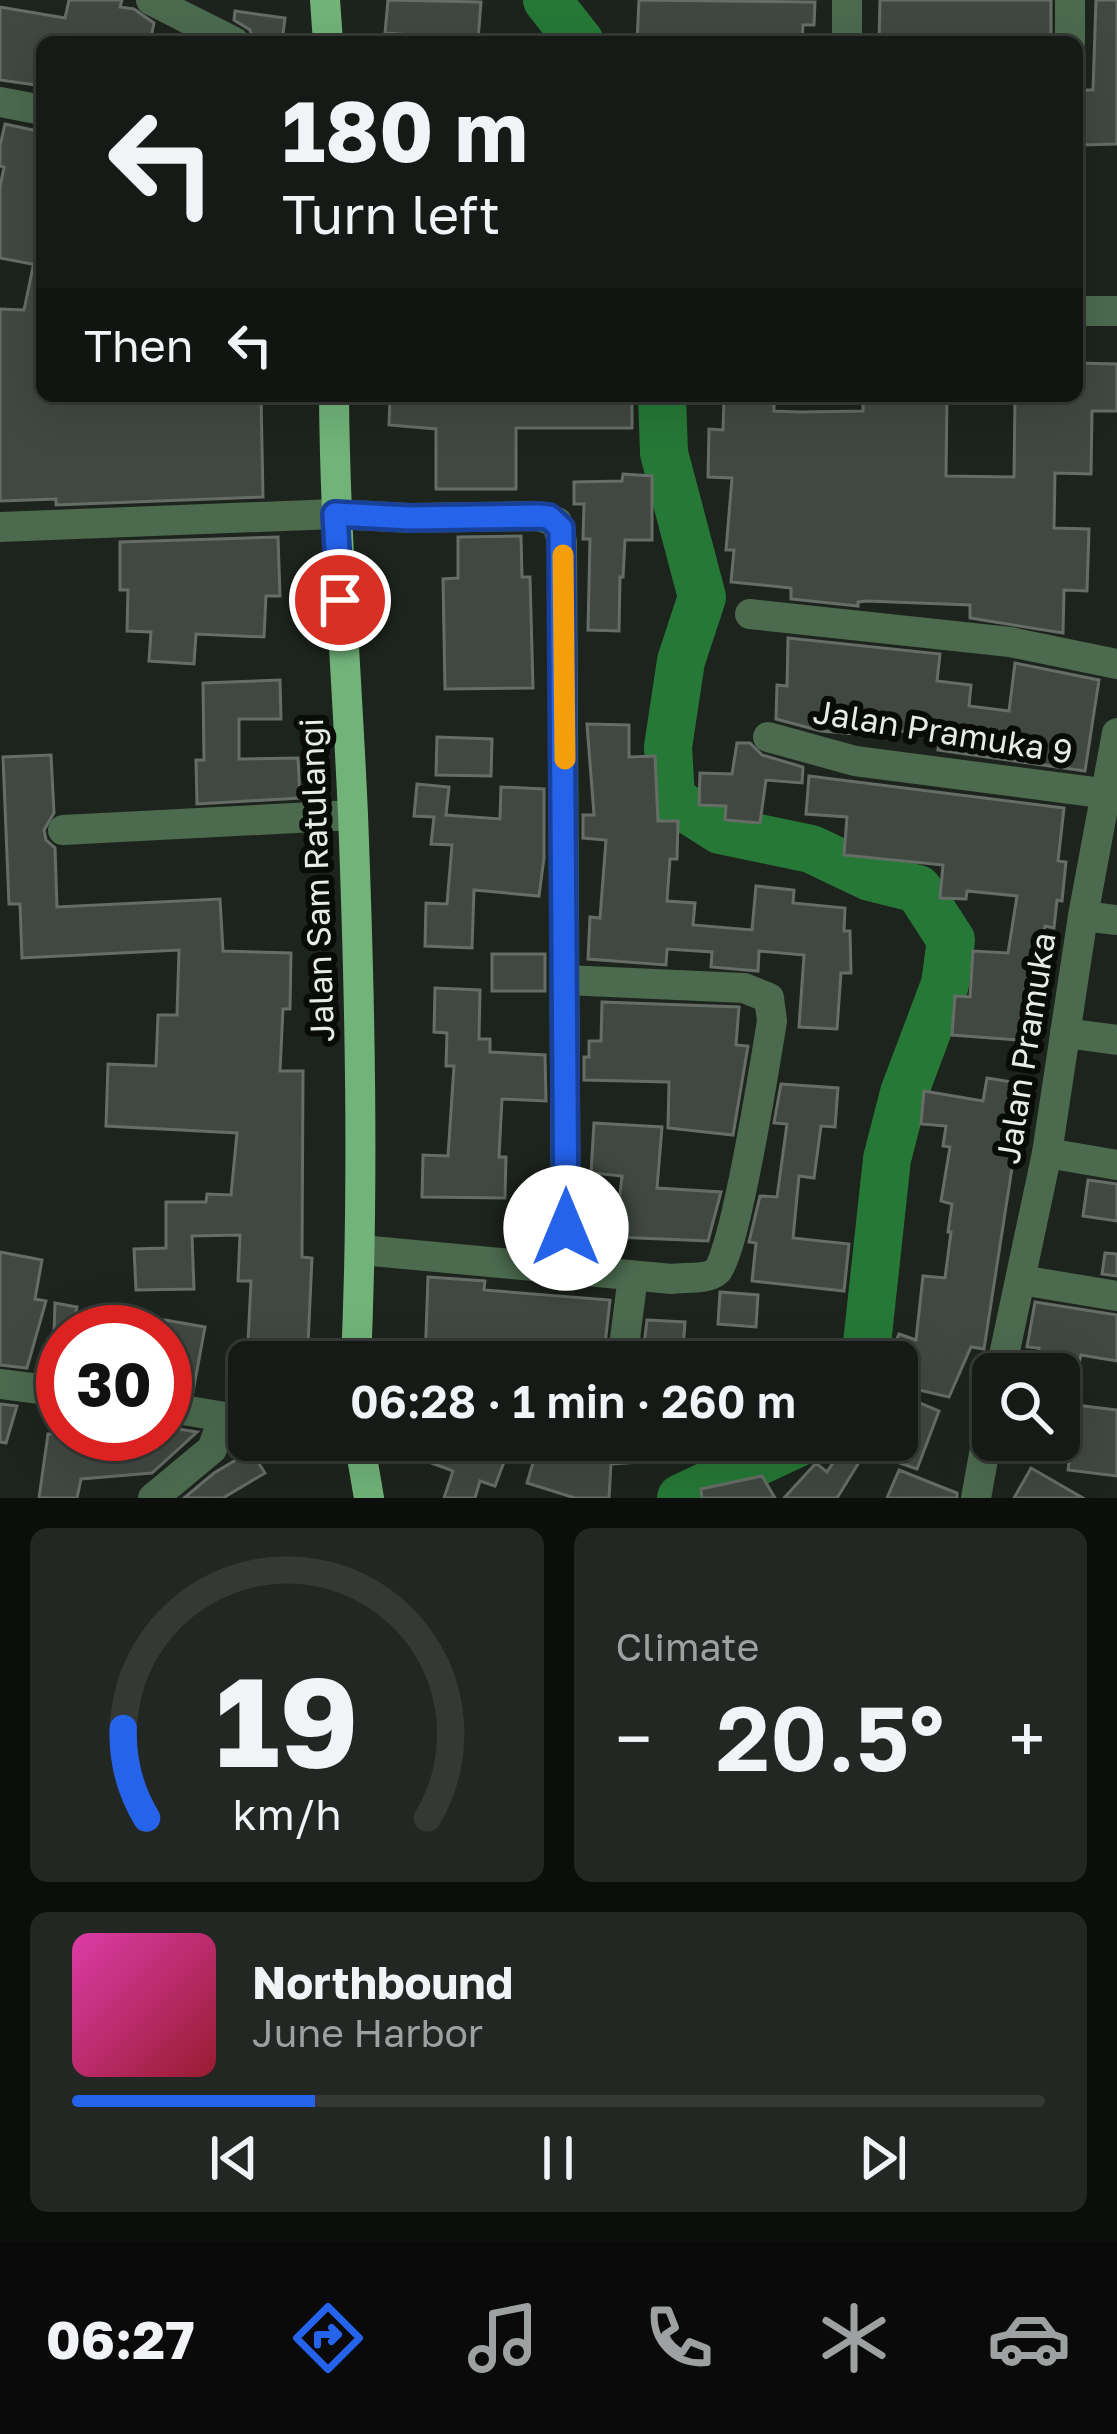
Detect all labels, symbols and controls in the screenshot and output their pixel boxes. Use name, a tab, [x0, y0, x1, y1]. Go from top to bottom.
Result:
text: 180 m	[282, 80, 528, 180]
icon: left	[84, 84, 240, 240]
text: Turn left	[282, 181, 500, 246]
icon: left	[217, 312, 283, 378]
text: Then	[84, 318, 193, 372]
pin	[289, 549, 391, 651]
icon: arrive	[307, 567, 373, 633]
street label: Jalan Pramuka 9	[811, 691, 1075, 771]
street label: Jalan Sam Ratulangi	[291, 717, 341, 1043]
street label: Jalan Pramuka	[987, 930, 1063, 1166]
position arrow	[503, 1165, 629, 1291]
speed limit sign: 30	[36, 1305, 192, 1461]
map controls	[972, 1353, 1080, 1461]
button: search	[972, 1353, 1080, 1461]
text: 06:28 · 1 min · 260 m	[350, 1374, 796, 1428]
text: Climate	[616, 1623, 759, 1670]
text: 19	[215, 1645, 359, 1794]
text: 20.5°	[716, 1683, 944, 1791]
text: −	[616, 1698, 652, 1778]
text: +	[1009, 1698, 1045, 1778]
text: km/h	[232, 1788, 341, 1839]
text: Northbound	[252, 1955, 513, 2009]
text: June Harbor	[252, 2009, 483, 2056]
icon: previous	[201, 2125, 267, 2191]
icon: pause	[525, 2125, 591, 2191]
icon: next	[850, 2125, 916, 2191]
icon: directions	[286, 2296, 370, 2380]
icon: music	[461, 2296, 545, 2380]
icon: phone	[637, 2296, 721, 2380]
icon: climate	[812, 2296, 896, 2380]
icon: car	[987, 2296, 1071, 2380]
text: 06:27	[46, 2306, 195, 2371]

